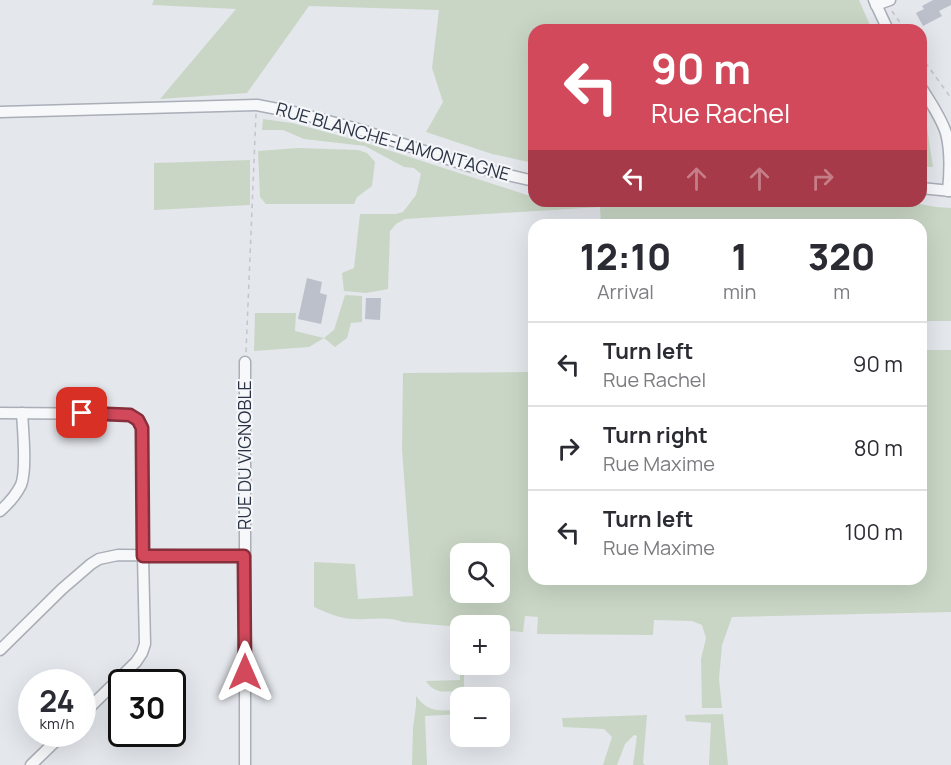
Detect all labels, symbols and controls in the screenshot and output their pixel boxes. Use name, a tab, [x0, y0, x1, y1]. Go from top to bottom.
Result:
text: 90 m	[651, 39, 751, 97]
icon: left	[552, 48, 630, 126]
text: Rue Rachel	[651, 94, 790, 131]
street label: RUE BLANCHE-LAMONTAGNE	[273, 96, 513, 186]
icon: left	[617, 162, 650, 195]
icon: ahead	[680, 162, 713, 195]
icon: ahead	[743, 162, 776, 195]
icon: right	[806, 162, 839, 195]
text: 12:10	[580, 232, 671, 281]
text: 1	[731, 232, 748, 281]
text: 320	[808, 232, 875, 281]
text: Arrival	[597, 278, 654, 305]
text: min	[723, 278, 756, 305]
text: m	[833, 278, 850, 305]
text: Turn left	[603, 336, 693, 366]
icon: left	[552, 348, 585, 381]
text: 90 m	[853, 349, 903, 379]
text: Rue Rachel	[603, 366, 706, 393]
street label: RUE DU VIGNOBLE	[232, 380, 256, 530]
pin	[56, 387, 107, 438]
icon: arrive	[65, 396, 98, 429]
text: Turn right	[603, 420, 708, 450]
icon: right	[552, 432, 585, 465]
text: 80 m	[854, 433, 903, 463]
text: Rue Maxime	[603, 450, 715, 477]
text: Turn left	[603, 504, 693, 534]
icon: left	[552, 516, 585, 549]
text: 100 m	[845, 517, 903, 547]
text: Rue Maxime	[603, 534, 715, 561]
map controls	[450, 543, 510, 747]
button: search	[450, 543, 510, 603]
button: +	[450, 615, 510, 675]
position arrow	[213, 640, 277, 704]
speed limit sign: 30	[108, 669, 186, 747]
text: 24	[39, 680, 75, 721]
button: −	[450, 687, 510, 747]
text: km/h	[40, 713, 74, 734]

